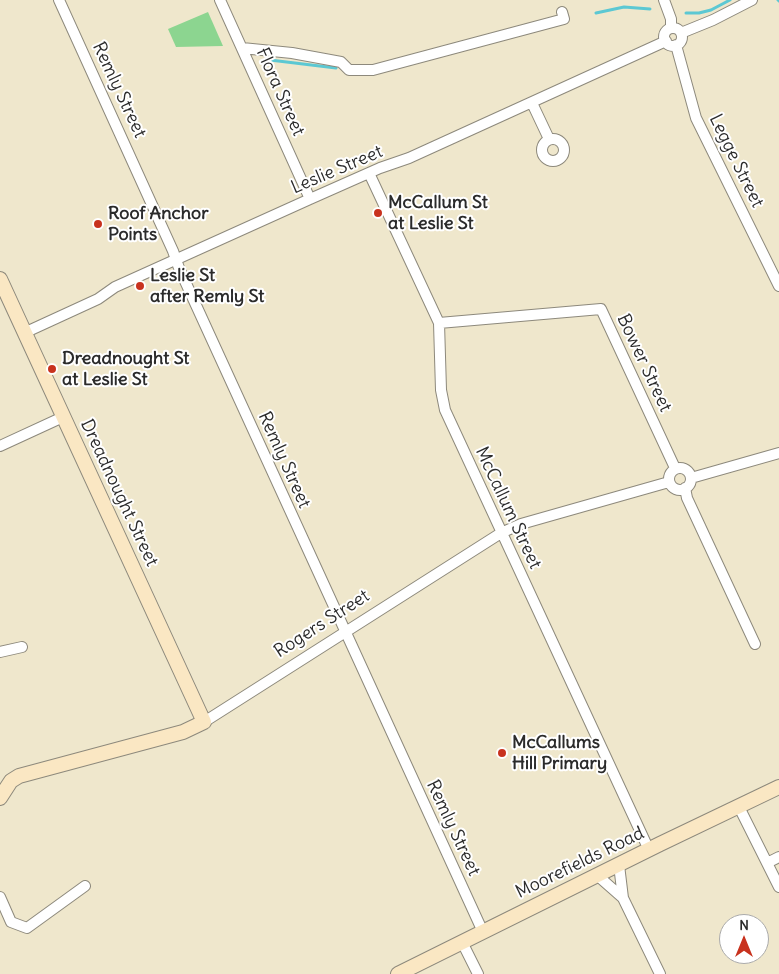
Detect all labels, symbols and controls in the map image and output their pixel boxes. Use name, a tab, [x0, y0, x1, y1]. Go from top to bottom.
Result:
street label: Remly Street	[87, 39, 151, 141]
street label: Flora Street	[251, 45, 309, 139]
street label: Legge Street	[704, 111, 768, 211]
street label: Leslie Street	[288, 141, 386, 199]
place label: McCallum St at Leslie St	[388, 192, 488, 234]
place label: Roof Anchor Points	[108, 203, 209, 245]
marker: McCallum St at Leslie St	[372, 207, 384, 219]
marker: Roof Anchor Points	[92, 218, 104, 230]
place label: Leslie St after Remly St	[150, 265, 264, 308]
marker: Leslie St after Remly St	[134, 280, 146, 292]
street label: Bower Street	[612, 311, 676, 415]
place label: Dreadnought St at Leslie St	[62, 348, 189, 390]
marker: Dreadnought St at Leslie St	[46, 363, 58, 375]
street label: Remly Street	[253, 408, 315, 512]
street label: Dreadnought Street	[75, 416, 163, 570]
street label: McCallum Street	[470, 444, 546, 572]
street label: Rogers Street	[270, 585, 374, 663]
place label: McCallums Hill Primary	[512, 732, 607, 774]
marker: McCallums Hill Primary	[496, 747, 508, 759]
street label: Remly Street	[421, 777, 485, 879]
street label: Moorefields Road	[512, 823, 648, 903]
north arrow	[719, 914, 769, 964]
text: N	[739, 916, 749, 934]

